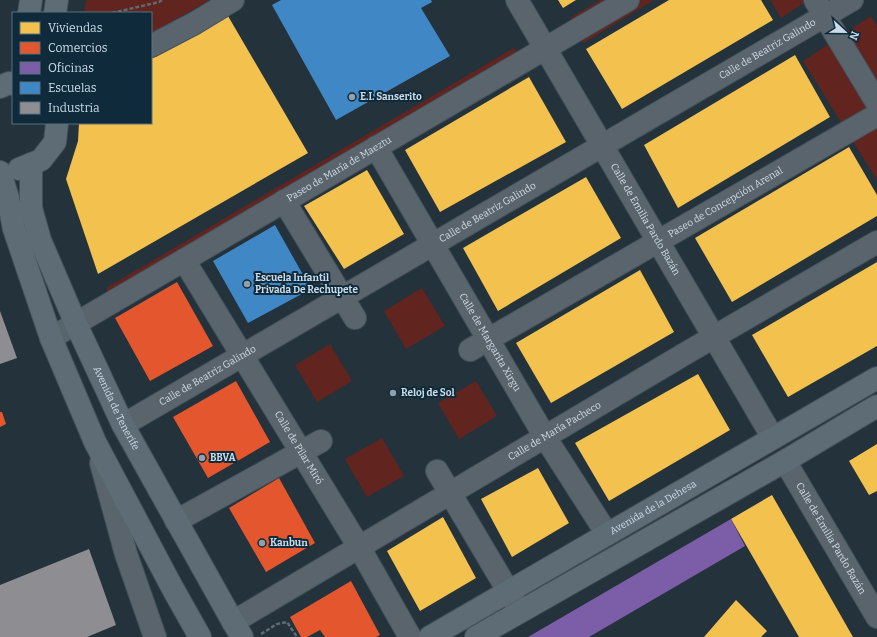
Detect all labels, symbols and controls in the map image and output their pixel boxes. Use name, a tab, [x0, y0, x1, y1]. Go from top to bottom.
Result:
legend	[12, 12, 152, 124]
north arrow	[825, 12, 865, 52]
street label: Calle de Beatriz Galindo	[717, 16, 818, 82]
text: Viviendas	[48, 21, 103, 35]
text: N	[846, 29, 861, 42]
text: Comercios	[48, 41, 108, 55]
text: Oficinas	[48, 61, 94, 75]
text: Escuelas	[48, 81, 97, 95]
place label: E.I. Sanserito	[360, 91, 422, 103]
marker: E.I. Sanserito	[347, 92, 357, 102]
text: Industria	[48, 101, 100, 115]
street label: Paseo de María de Maeztu	[285, 134, 394, 205]
street label: Calle de Emilia Pardo Bazán	[608, 161, 683, 278]
street label: Paseo de Concepción Arenal	[666, 165, 785, 240]
street label: Calle de Beatriz Galindo	[437, 179, 538, 245]
place label: Escuela Infantil Privada De Rechupete	[255, 272, 358, 296]
marker: Escuela Infantil Privada De Rechupete	[242, 279, 252, 289]
street label: Calle de Margarita Xirgu	[456, 291, 523, 394]
street label: Calle de Beatriz Galindo	[157, 343, 258, 409]
street label: Avenida de Tenerife	[91, 364, 142, 452]
place label: Reloj de Sol	[401, 387, 455, 399]
marker: Reloj de Sol	[388, 388, 398, 398]
street label: Calle de María Pacheco	[506, 399, 603, 463]
street label: Calle de Pilar Miró	[272, 409, 326, 487]
place label: BBVA	[210, 452, 236, 464]
marker: BBVA	[197, 453, 207, 463]
street label: Avenida de la Dehesa	[608, 478, 699, 537]
street label: Calle de Emilia Pardo Bazán	[793, 480, 869, 597]
place label: Kanbun	[270, 537, 308, 549]
marker: Kanbun	[257, 538, 267, 548]

